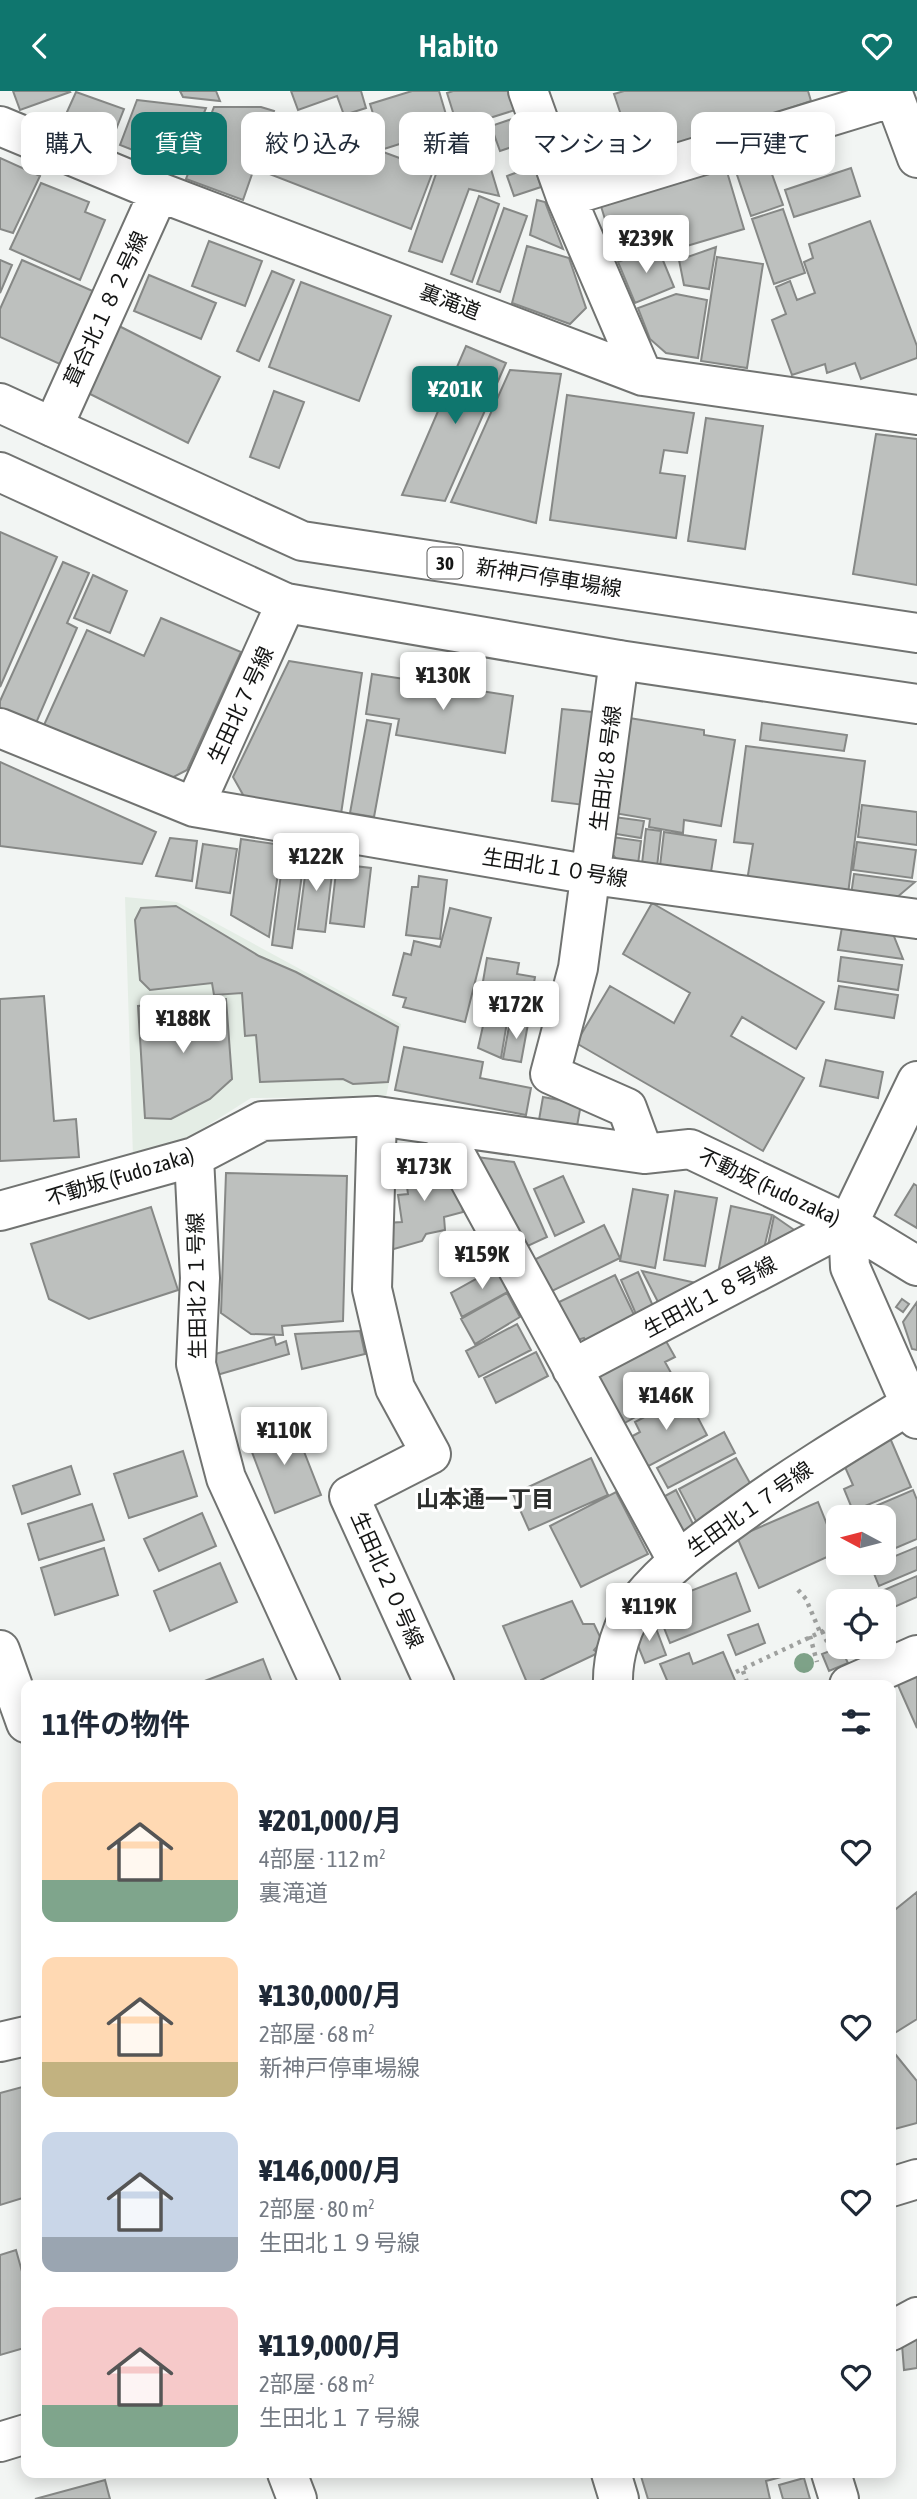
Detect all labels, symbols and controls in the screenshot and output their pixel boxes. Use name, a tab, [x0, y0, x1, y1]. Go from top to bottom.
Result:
icon: back	[21, 27, 59, 65]
text: Habito	[419, 27, 498, 64]
icon: heart	[858, 27, 896, 65]
chip: 購入	[21, 112, 117, 175]
chip: 賃貸	[131, 112, 227, 175]
chip: 絞り込み	[241, 112, 385, 175]
chip: 新着	[399, 112, 495, 175]
chip: マンション	[509, 112, 677, 175]
chip: 一戸建て	[691, 112, 835, 175]
pin: ¥239K	[597, 215, 695, 275]
text: ¥239K	[619, 225, 673, 251]
street label: 葺合北１８２号線	[59, 227, 151, 390]
street label: 裏滝道	[417, 279, 484, 324]
pin: ¥201K	[406, 367, 504, 426]
text: ¥201K	[428, 376, 482, 402]
road number: 30	[428, 548, 462, 579]
street label: 新神戸停車場線	[475, 554, 624, 600]
street label: 生田北７号線	[203, 642, 278, 767]
pin: ¥130K	[394, 653, 492, 712]
text: ¥130K	[416, 662, 470, 688]
street label: 生田北８号線	[585, 704, 625, 832]
pin: ¥122K	[267, 833, 365, 893]
text: ¥122K	[289, 843, 343, 869]
street label: 生田北１０号線	[481, 844, 630, 890]
pin: ¥172K	[467, 981, 565, 1041]
text: ¥172K	[489, 991, 543, 1017]
pin: ¥188K	[134, 995, 232, 1055]
text: ¥188K	[156, 1005, 210, 1031]
street label: 不動坂 (Fudo zaka)	[43, 1142, 197, 1210]
pin: ¥173K	[375, 1143, 473, 1203]
street label: 不動坂 (Fudo zaka)	[695, 1143, 844, 1229]
text: ¥173K	[397, 1153, 451, 1179]
street label: 生田北２１号線	[183, 1212, 209, 1360]
pin: ¥159K	[433, 1231, 531, 1291]
text: ¥159K	[455, 1241, 509, 1267]
street label: 生田北１８号線	[639, 1251, 780, 1341]
pin: ¥146K	[617, 1373, 715, 1432]
text: ¥146K	[639, 1382, 693, 1408]
pin: ¥110K	[235, 1407, 333, 1467]
text: ¥110K	[257, 1417, 311, 1443]
street label: 生田北１７号線	[682, 1456, 817, 1560]
district label: 山本通一丁目	[416, 1486, 554, 1512]
north arrow	[826, 1505, 896, 1575]
map controls	[826, 1505, 896, 1659]
street label: 生田北２０号線	[347, 1508, 429, 1652]
pin: ¥119K	[600, 1583, 698, 1643]
button: locate	[826, 1589, 896, 1659]
text: ¥119K	[622, 1593, 676, 1619]
icon: filters	[837, 1703, 875, 1741]
text: 11件の物件	[42, 1707, 190, 1741]
text: ¥201,000/月	[259, 1803, 402, 1837]
icon: home	[98, 1810, 182, 1894]
icon: heart	[837, 1833, 875, 1871]
text: 4部屋 · 112 m²	[259, 1846, 386, 1872]
text: 裏滝道	[259, 1880, 328, 1906]
text: ¥130,000/月	[259, 1978, 402, 2012]
icon: home	[98, 1985, 182, 2069]
icon: heart	[837, 2008, 875, 2046]
text: 2部屋 · 68 m²	[259, 2021, 375, 2047]
text: 新神戸停車場線	[259, 2055, 420, 2081]
text: ¥146,000/月	[259, 2153, 402, 2187]
icon: home	[98, 2160, 182, 2244]
icon: heart	[837, 2183, 875, 2221]
text: 2部屋 · 80 m²	[259, 2196, 375, 2222]
text: 生田北１９号線	[259, 2230, 420, 2256]
text: ¥119,000/月	[259, 2328, 402, 2362]
icon: home	[98, 2335, 182, 2419]
icon: heart	[837, 2358, 875, 2396]
text: 2部屋 · 68 m²	[259, 2371, 375, 2397]
text: 生田北１７号線	[259, 2405, 420, 2431]

